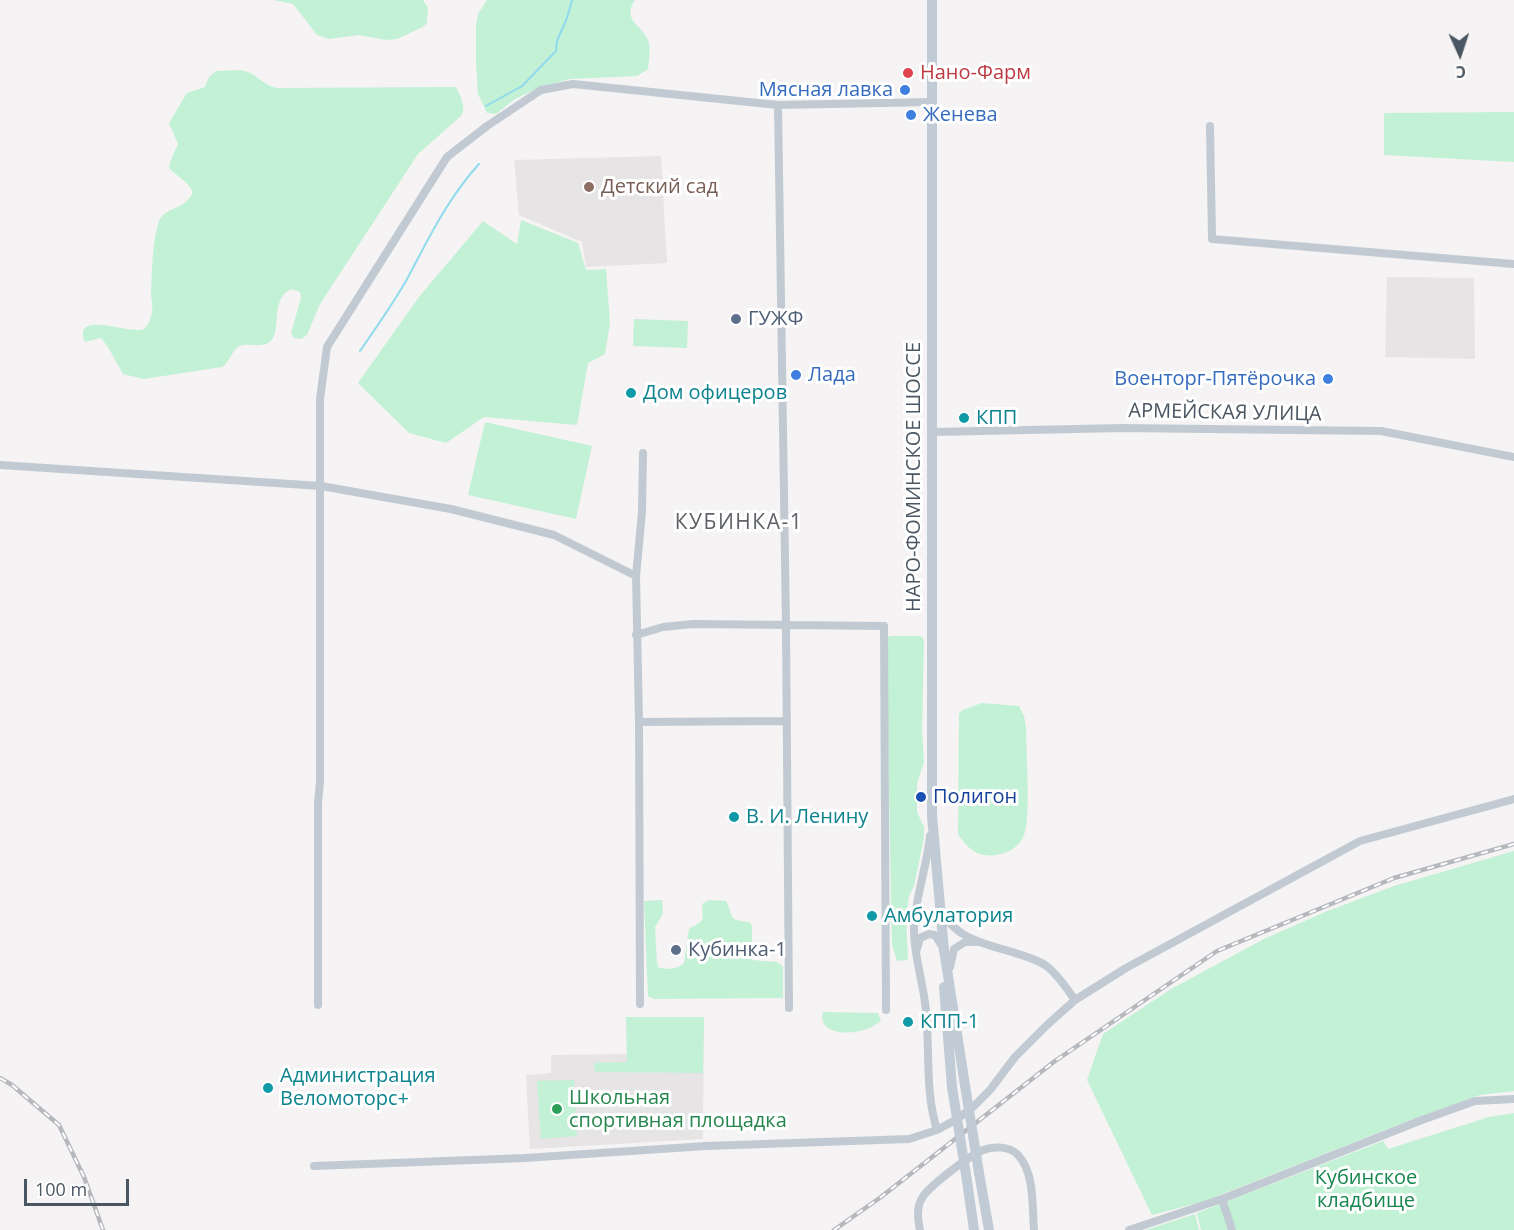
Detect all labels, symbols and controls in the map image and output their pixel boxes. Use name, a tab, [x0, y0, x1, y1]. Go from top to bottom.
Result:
north arrow	[1430, 24, 1490, 84]
place label: Нано-Фарм	[920, 61, 1031, 85]
text: С	[1455, 61, 1467, 83]
marker: Нано-Фарм	[901, 66, 915, 80]
place label: Мясная лавка	[759, 78, 893, 102]
marker: Мясная лавка	[898, 83, 912, 97]
place label: Женева	[923, 103, 998, 127]
marker: Женева	[904, 108, 918, 122]
place label: Детский сад	[601, 175, 718, 199]
marker: Детский сад	[582, 180, 596, 194]
place label: ГУЖФ	[748, 307, 804, 331]
marker: ГУЖФ	[729, 312, 743, 326]
street label: НАРО-ФОМИНСКОЕ ШОССЕ	[902, 342, 926, 612]
place label: Лада	[808, 363, 856, 387]
place label: Военторг-Пятёрочка	[1114, 367, 1316, 391]
marker: Лада	[789, 368, 803, 382]
marker: Военторг-Пятёрочка	[1321, 372, 1335, 386]
place label: Дом офицеров	[643, 381, 787, 405]
marker: Дом офицеров	[624, 386, 638, 400]
street label: АРМЕЙСКАЯ УЛИЦА	[1128, 399, 1322, 427]
place label: КПП	[976, 406, 1017, 430]
marker: КПП	[957, 411, 971, 425]
district label: КУБИНКА-1	[675, 510, 803, 536]
place label: Полигон	[933, 785, 1017, 809]
marker: Полигон	[914, 790, 928, 804]
place label: В. И. Ленину	[746, 805, 868, 829]
marker: В. И. Ленину	[727, 810, 741, 824]
place label: Амбулатория	[884, 904, 1013, 928]
marker: Амбулатория	[865, 909, 879, 923]
place label: Кубинка-1	[688, 938, 787, 962]
marker: Кубинка-1	[669, 943, 683, 957]
place label: КПП-1	[920, 1010, 979, 1034]
marker: КПП-1	[901, 1015, 915, 1029]
place label: Администрация Веломоторс+	[280, 1064, 436, 1111]
marker: Администрация Веломоторс+	[261, 1081, 275, 1095]
place label: Школьная спортивная площадка	[569, 1086, 787, 1133]
marker: Школьная спортивная площадка	[550, 1102, 564, 1116]
park label: Кубинское кладбище	[1315, 1166, 1417, 1213]
scale bar	[27, 1167, 132, 1205]
text: 100 m	[35, 1177, 87, 1201]

